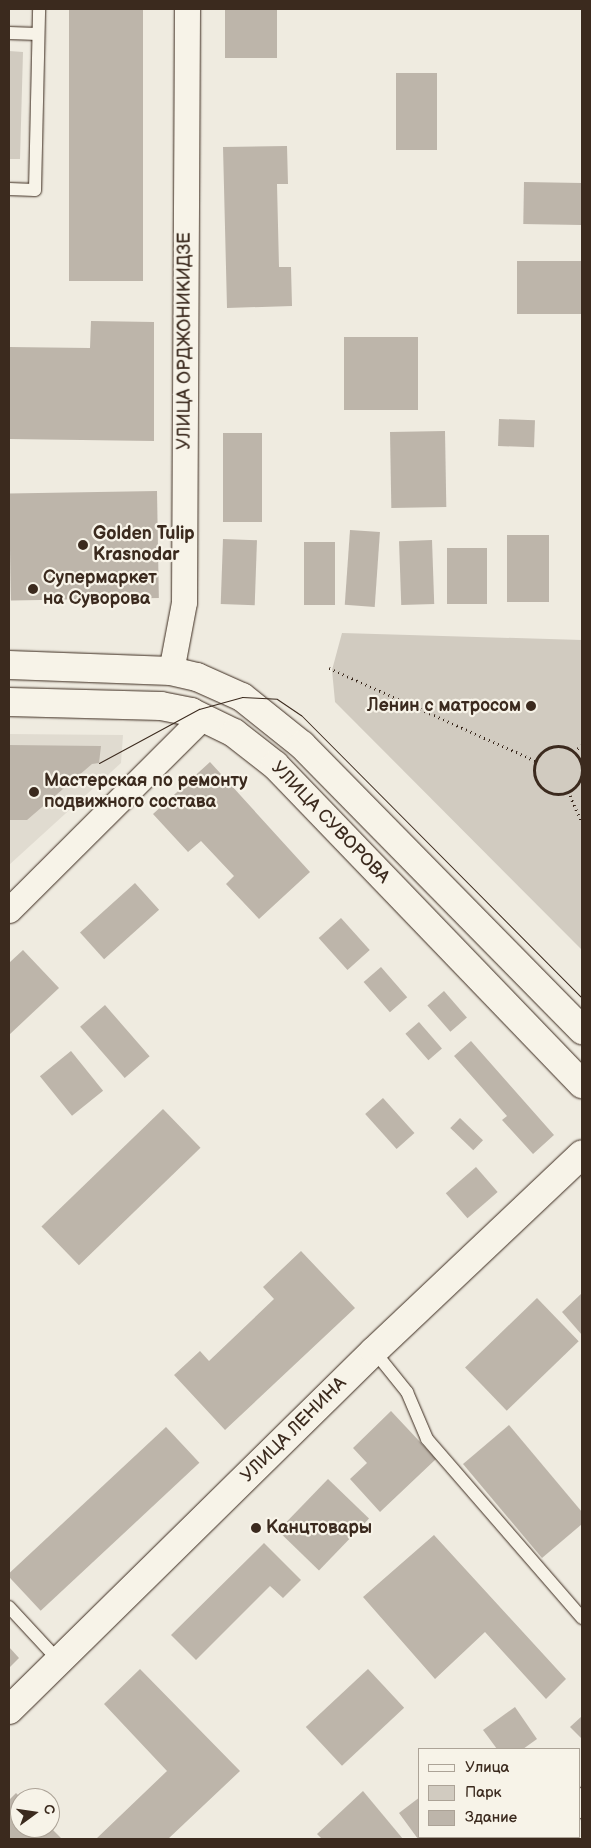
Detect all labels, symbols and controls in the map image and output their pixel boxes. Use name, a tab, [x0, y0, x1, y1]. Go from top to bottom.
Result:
street label: УЛИЦА ОРДЖОНИКИДЗЕ	[174, 232, 196, 450]
place label: Golden Tulip Krasnodar	[93, 524, 195, 566]
marker: Golden Tulip Krasnodar	[77, 539, 89, 551]
place label: Супермаркет на Суворова	[43, 568, 157, 610]
marker: Супермаркет на Суворова	[27, 583, 39, 595]
place label: Ленин с матросом	[367, 695, 521, 717]
marker: Ленин с матросом	[525, 700, 537, 712]
street label: УЛИЦА СУВОРОВА	[266, 758, 394, 888]
place label: Мастерская по ремонту подвижного состава	[44, 771, 248, 814]
marker: Мастерская по ремонту подвижного состава	[28, 786, 40, 798]
street label: УЛИЦА ЛЕНИНА	[237, 1373, 351, 1487]
place label: Канцтовары	[266, 1517, 372, 1539]
marker: Канцтовары	[250, 1522, 262, 1534]
legend	[418, 1748, 581, 1838]
text: Улица	[465, 1758, 509, 1777]
text: Парк	[465, 1783, 502, 1802]
north arrow	[10, 1788, 60, 1838]
text: С	[40, 1803, 58, 1816]
text: Здание	[465, 1808, 517, 1827]

